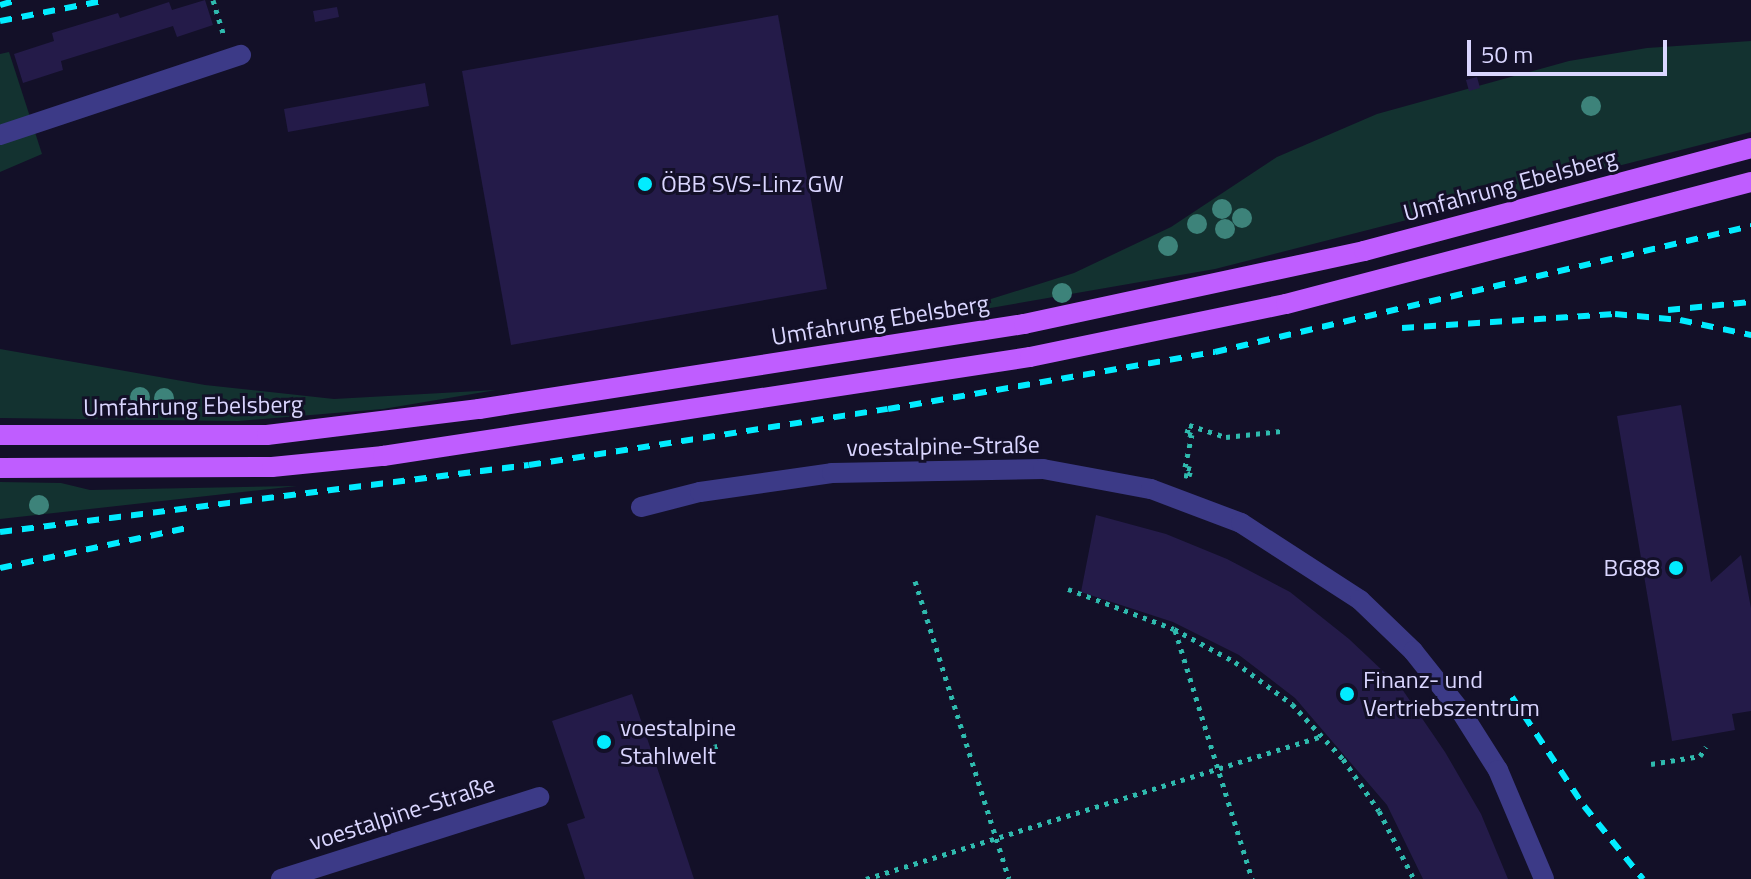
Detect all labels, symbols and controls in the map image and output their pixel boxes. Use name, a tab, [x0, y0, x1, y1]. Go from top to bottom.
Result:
scale bar	[1471, 24, 1671, 74]
text: 50 m	[1481, 36, 1533, 72]
street label: Umfahrung Ebelsberg	[1400, 143, 1620, 227]
place label: ÖBB SVS-Linz GW	[661, 170, 844, 198]
marker: ÖBB SVS-Linz GW	[636, 175, 654, 193]
street label: Umfahrung Ebelsberg	[769, 289, 991, 351]
street label: Umfahrung Ebelsberg	[83, 390, 303, 422]
street label: voestalpine-Straße	[846, 430, 1040, 462]
place label: BG88	[1604, 554, 1660, 582]
marker: BG88	[1667, 559, 1685, 577]
place label: Finanz- und Vertriebszentrum	[1363, 666, 1540, 722]
marker: Finanz- und Vertriebszentrum	[1338, 685, 1356, 703]
place label: voestalpine Stahlwelt	[620, 714, 736, 770]
marker: voestalpine Stahlwelt	[595, 733, 613, 751]
street label: voestalpine-Straße	[306, 769, 498, 857]

